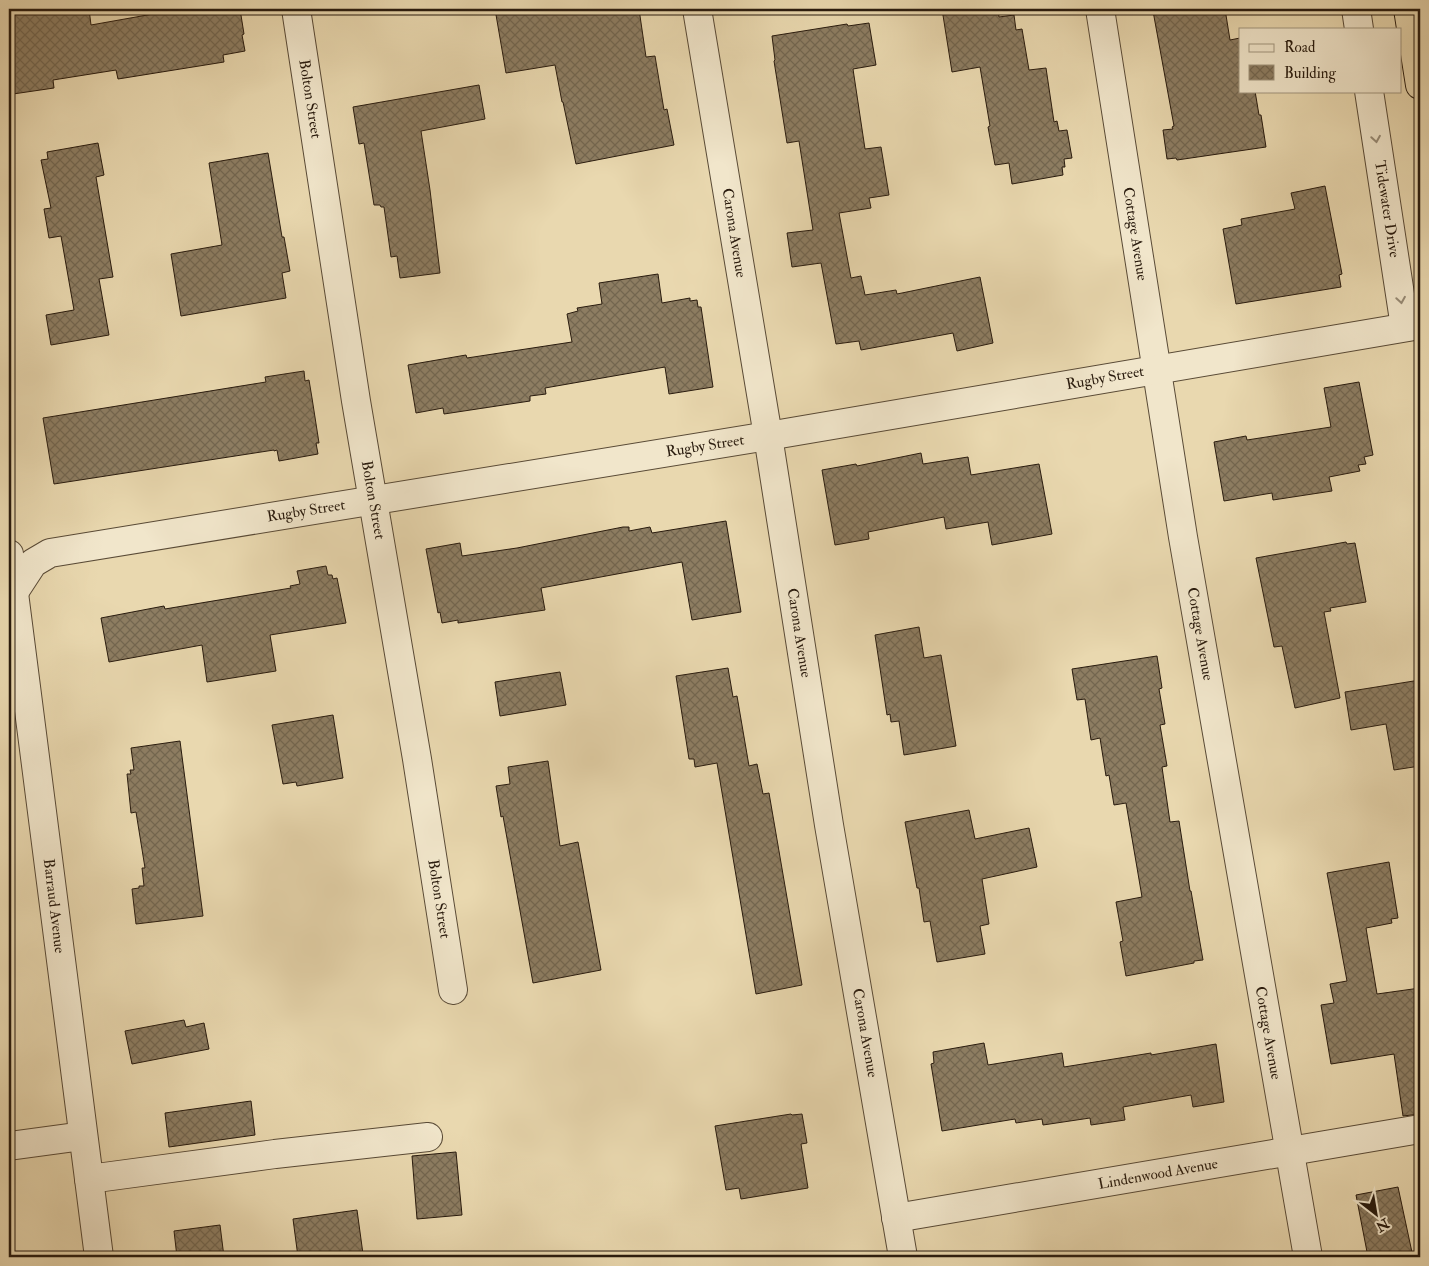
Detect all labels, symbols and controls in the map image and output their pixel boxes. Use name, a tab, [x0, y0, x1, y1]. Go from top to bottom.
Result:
legend	[1239, 28, 1402, 92]
text: Road	[1284, 38, 1316, 57]
street label: Bolton Street	[294, 58, 326, 140]
text: Building	[1284, 64, 1336, 83]
one-way arrow	[1370, 136, 1381, 144]
street label: Tidewater Drive	[1370, 159, 1404, 259]
street label: Cottage Avenue	[1118, 186, 1152, 282]
street label: Carona Avenue	[718, 187, 750, 279]
one-way arrow	[1395, 296, 1405, 304]
street label: Rugby Street	[1064, 362, 1146, 394]
street label: Rugby Street	[665, 430, 746, 462]
street label: Bolton Street	[357, 459, 389, 541]
street label: Rugby Street	[266, 495, 347, 527]
street label: Cottage Avenue	[1182, 586, 1218, 682]
street label: Carona Avenue	[783, 587, 815, 679]
street label: Barraud Avenue	[39, 858, 69, 954]
street label: Bolton Street	[423, 858, 455, 940]
street label: Cottage Avenue	[1250, 985, 1286, 1081]
street label: Carona Avenue	[848, 987, 882, 1079]
street label: Lindenwood Avenue	[1097, 1154, 1219, 1194]
north arrow	[1352, 1188, 1402, 1238]
text: N	[1372, 1214, 1393, 1235]

